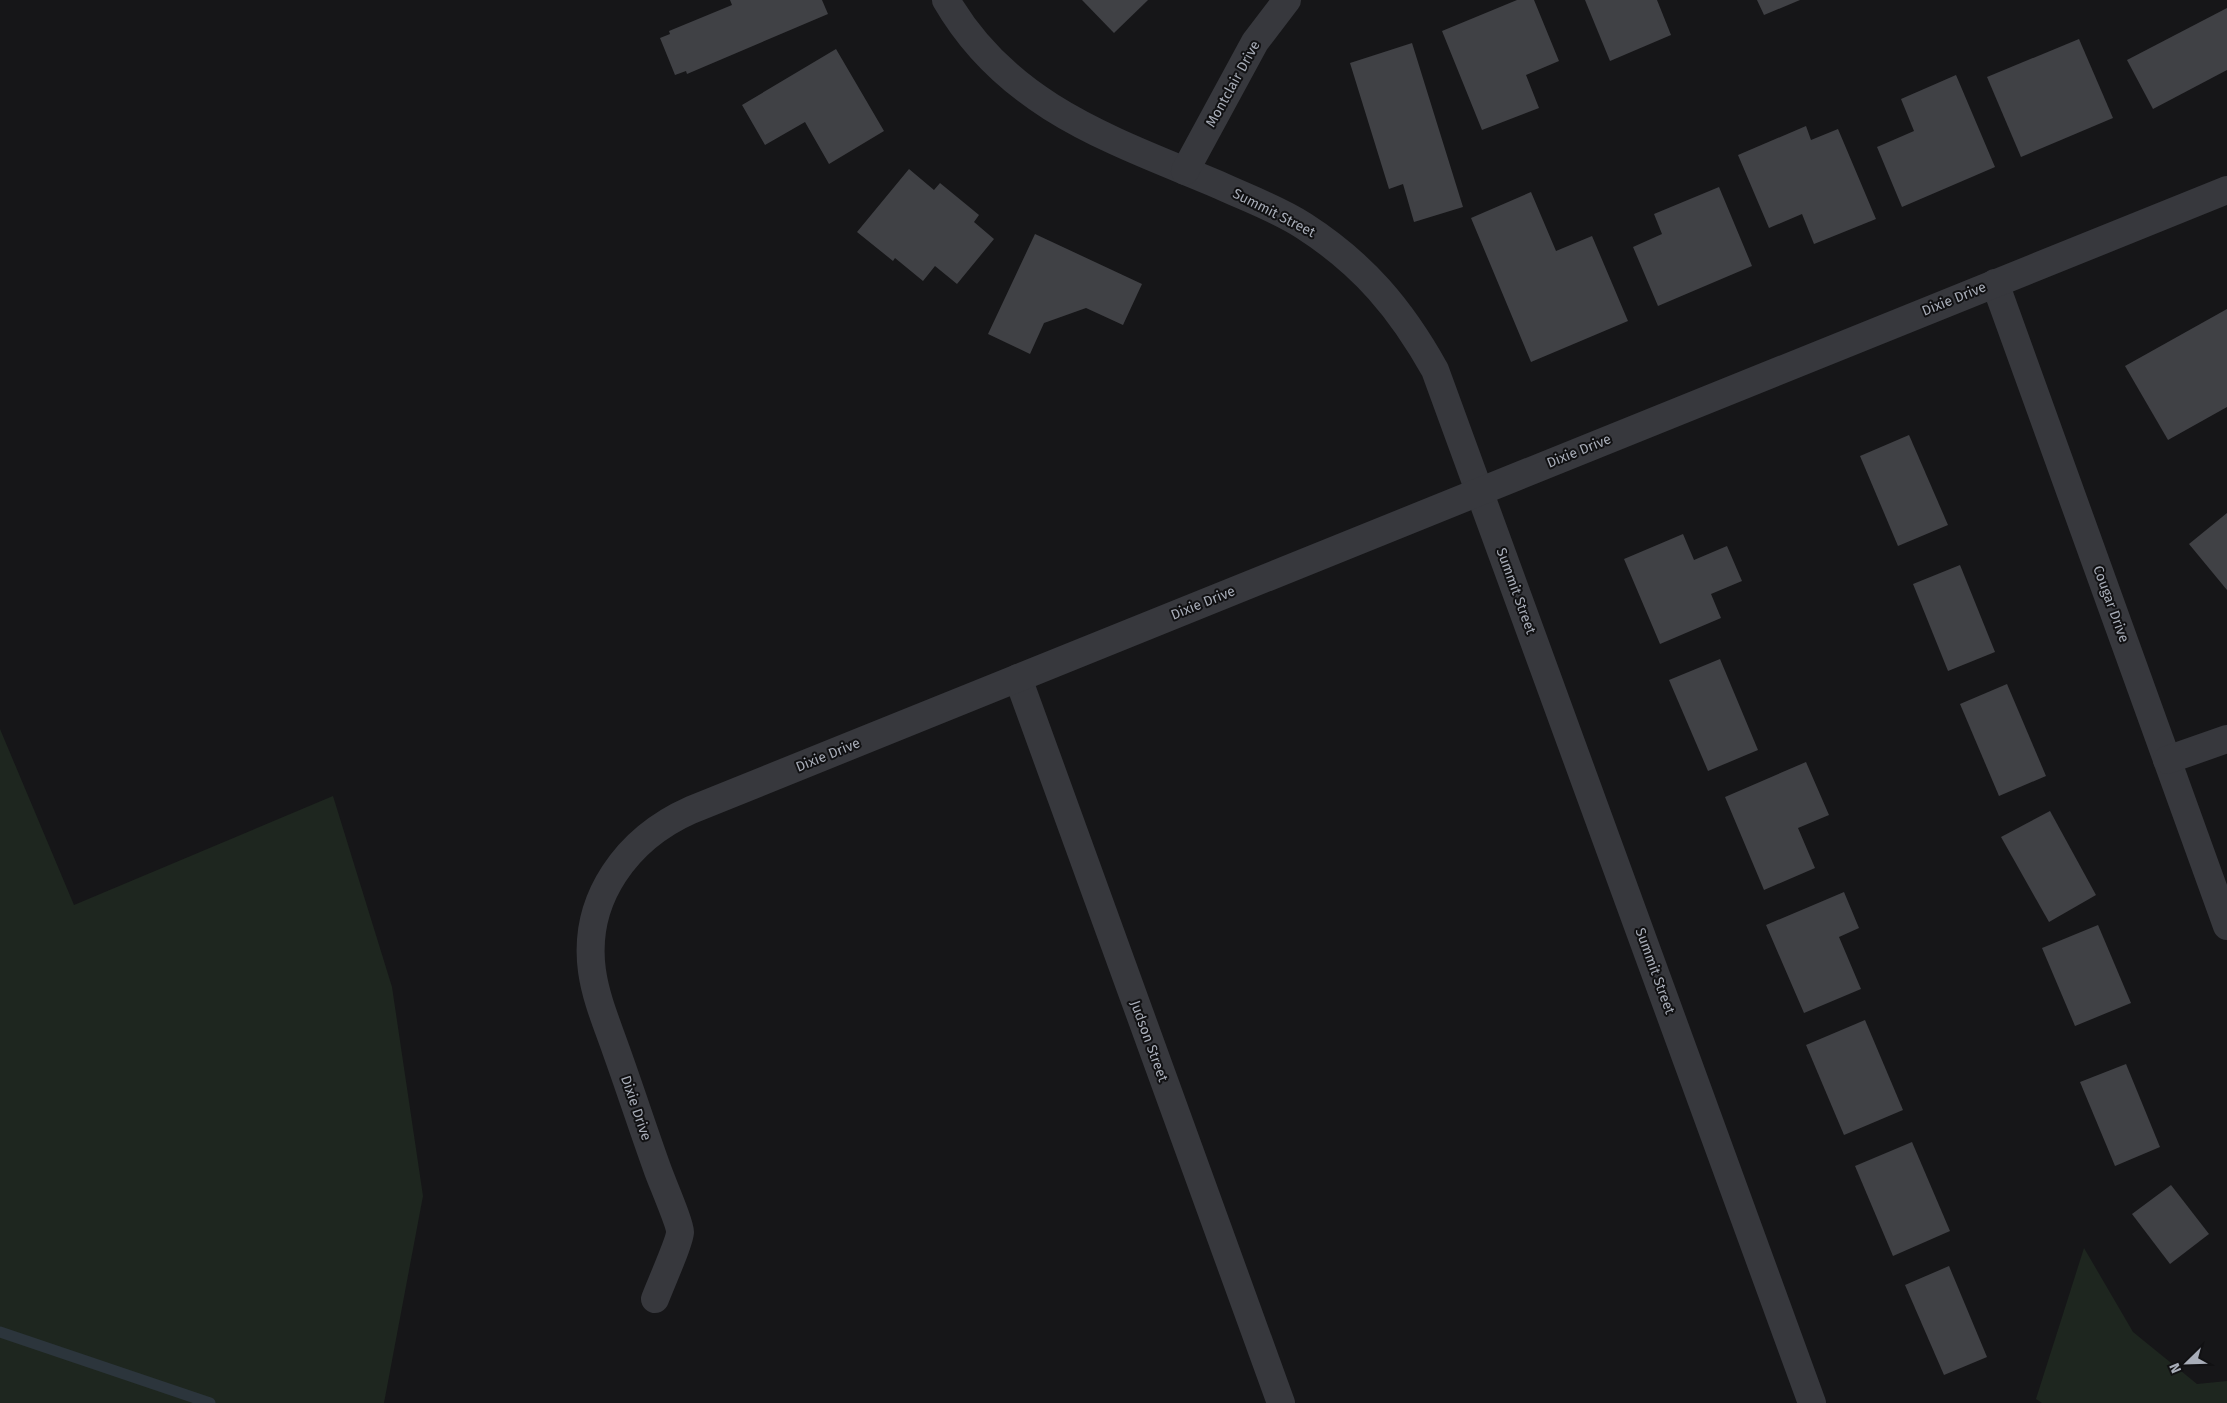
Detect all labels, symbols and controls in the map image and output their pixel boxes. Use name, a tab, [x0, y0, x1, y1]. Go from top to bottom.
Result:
street label: Montclair Drive	[1202, 38, 1264, 130]
street label: Summit Street	[1230, 185, 1319, 242]
street label: Dixie Drive	[1919, 278, 1989, 320]
street label: Dixie Drive	[1544, 430, 1614, 472]
street label: Summit Street	[1493, 546, 1540, 637]
street label: Cougar Drive	[2089, 563, 2133, 645]
street label: Dixie Drive	[1168, 582, 1238, 624]
street label: Dixie Drive	[793, 734, 863, 776]
street label: Summit Street	[1632, 926, 1679, 1017]
street label: Judson Street	[1126, 998, 1172, 1085]
street label: Dixie Drive	[617, 1073, 655, 1143]
north arrow	[2162, 1338, 2212, 1388]
text: N	[2166, 1360, 2185, 1375]

